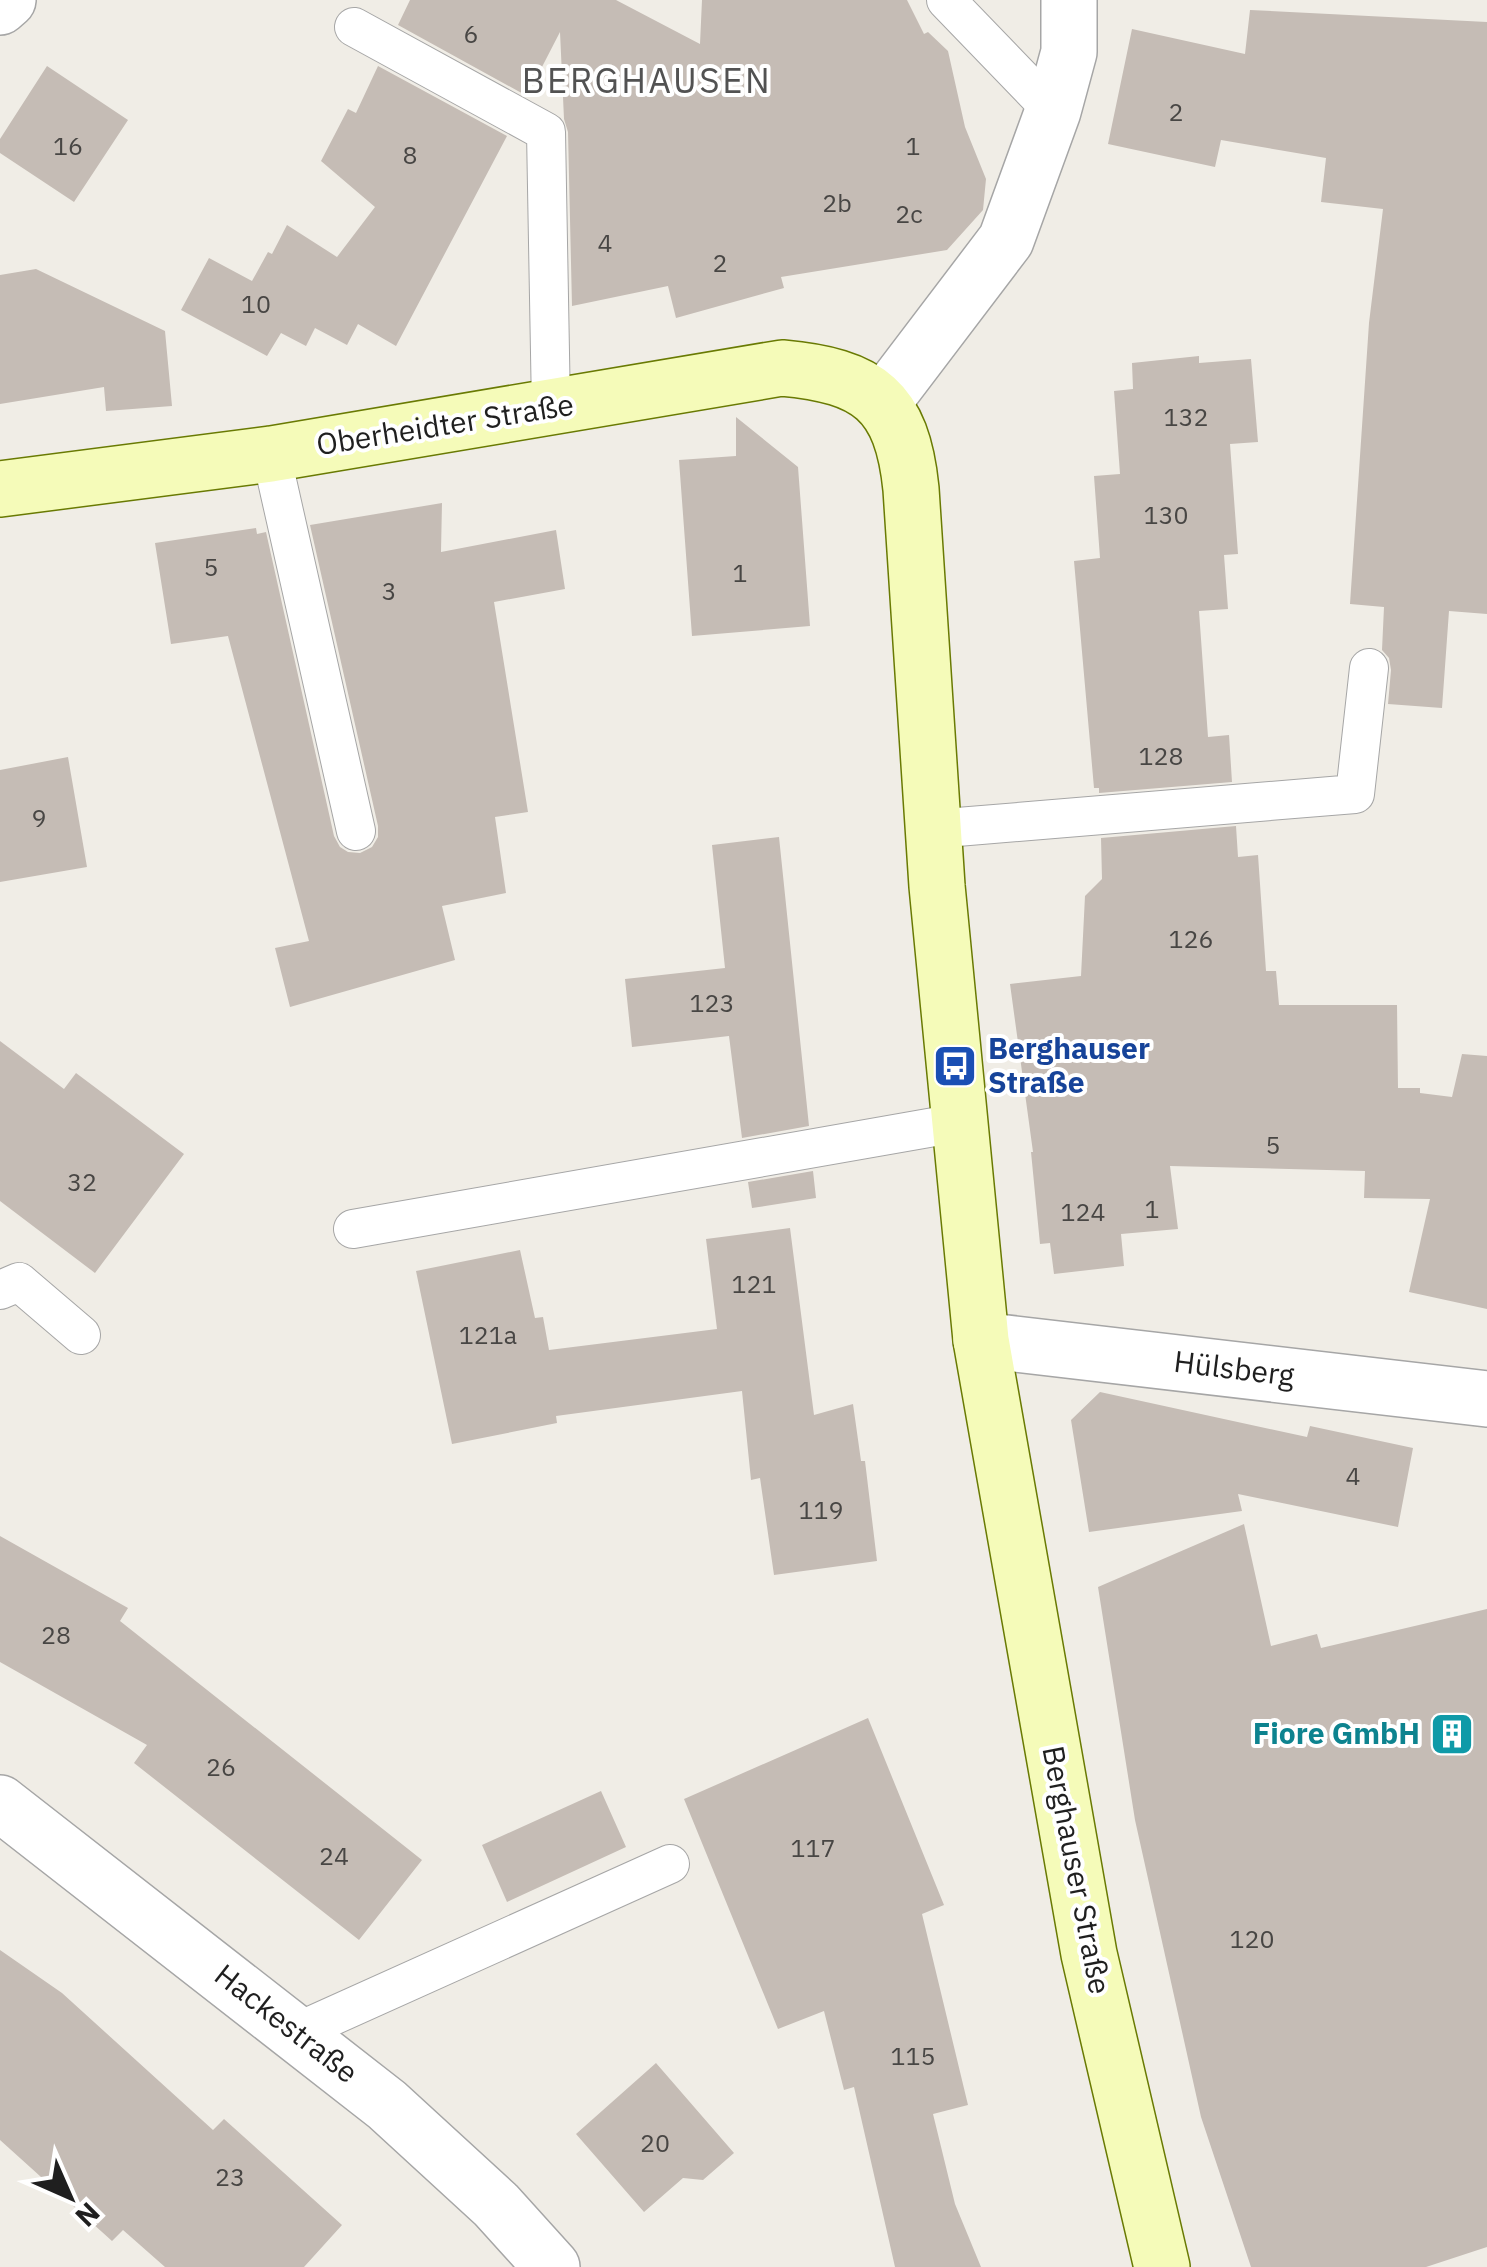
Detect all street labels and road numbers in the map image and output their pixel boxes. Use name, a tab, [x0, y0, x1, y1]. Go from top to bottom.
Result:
street label: Oberheidter Straße	[313, 384, 576, 463]
street label: Hülsberg	[1172, 1341, 1297, 1394]
street label: Berghauser Straße	[1034, 1742, 1121, 1997]
street label: Hackestraße	[207, 1955, 367, 2091]

